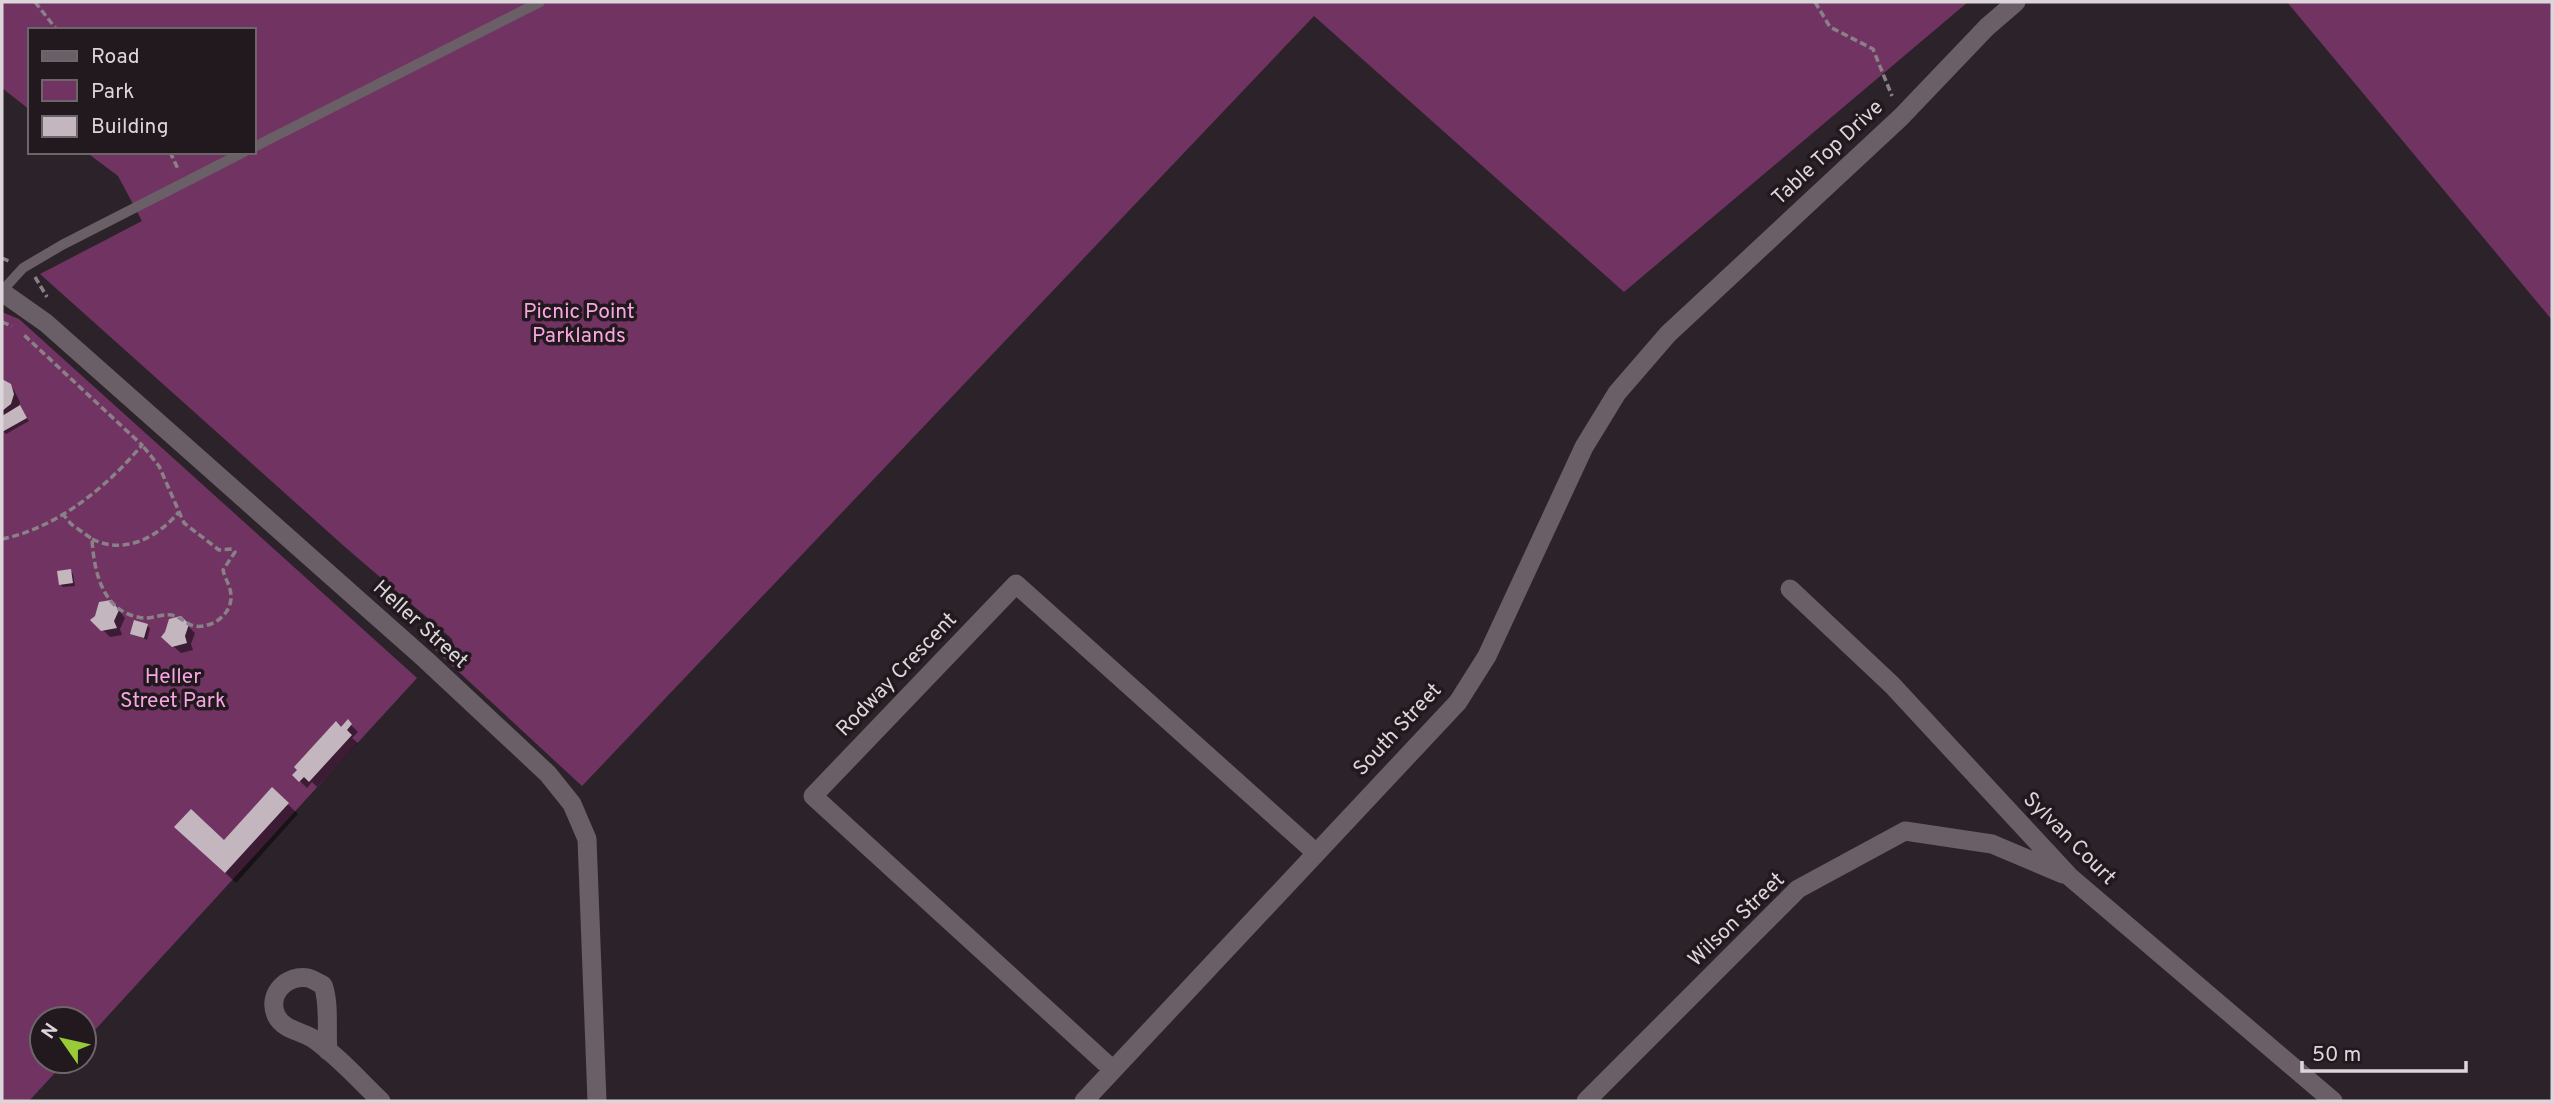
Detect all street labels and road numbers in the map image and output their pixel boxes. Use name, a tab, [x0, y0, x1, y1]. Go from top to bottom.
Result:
street label: Table Top Drive	[1766, 94, 1890, 212]
street label: Heller Street	[367, 575, 473, 675]
street label: Rodway Crescent	[831, 607, 963, 743]
street label: South Street	[1348, 678, 1448, 782]
street label: Sylvan Court	[2017, 787, 2121, 891]
street label: Wilson Street	[1683, 867, 1791, 973]

